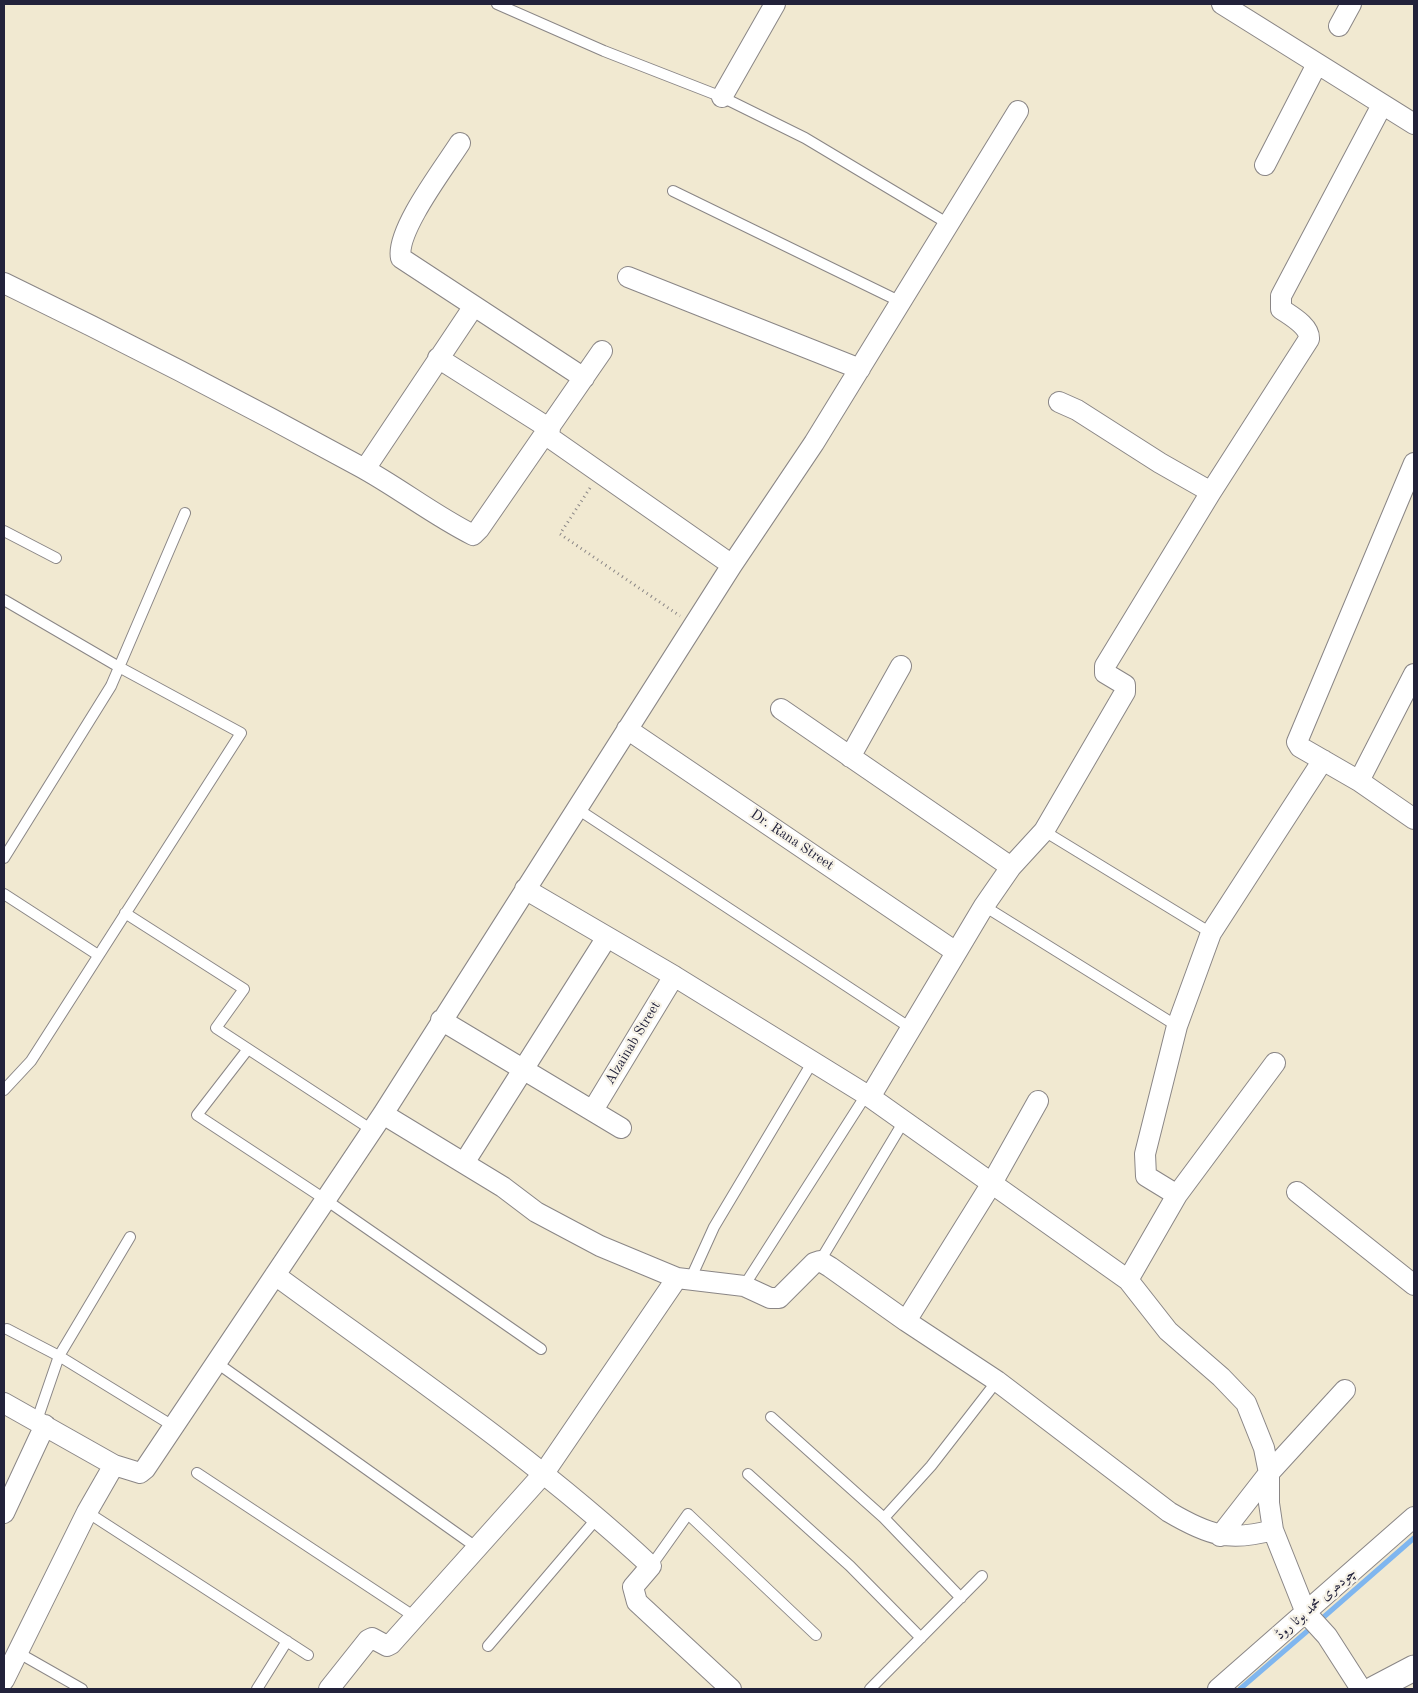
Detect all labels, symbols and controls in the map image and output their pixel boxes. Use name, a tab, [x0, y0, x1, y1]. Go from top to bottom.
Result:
street label: Dr. Rana Street	[747, 806, 837, 874]
street label: Alzainab Street	[602, 998, 664, 1088]
street label: چودھری محمد بوٹا روڈ	[1272, 1564, 1360, 1644]

